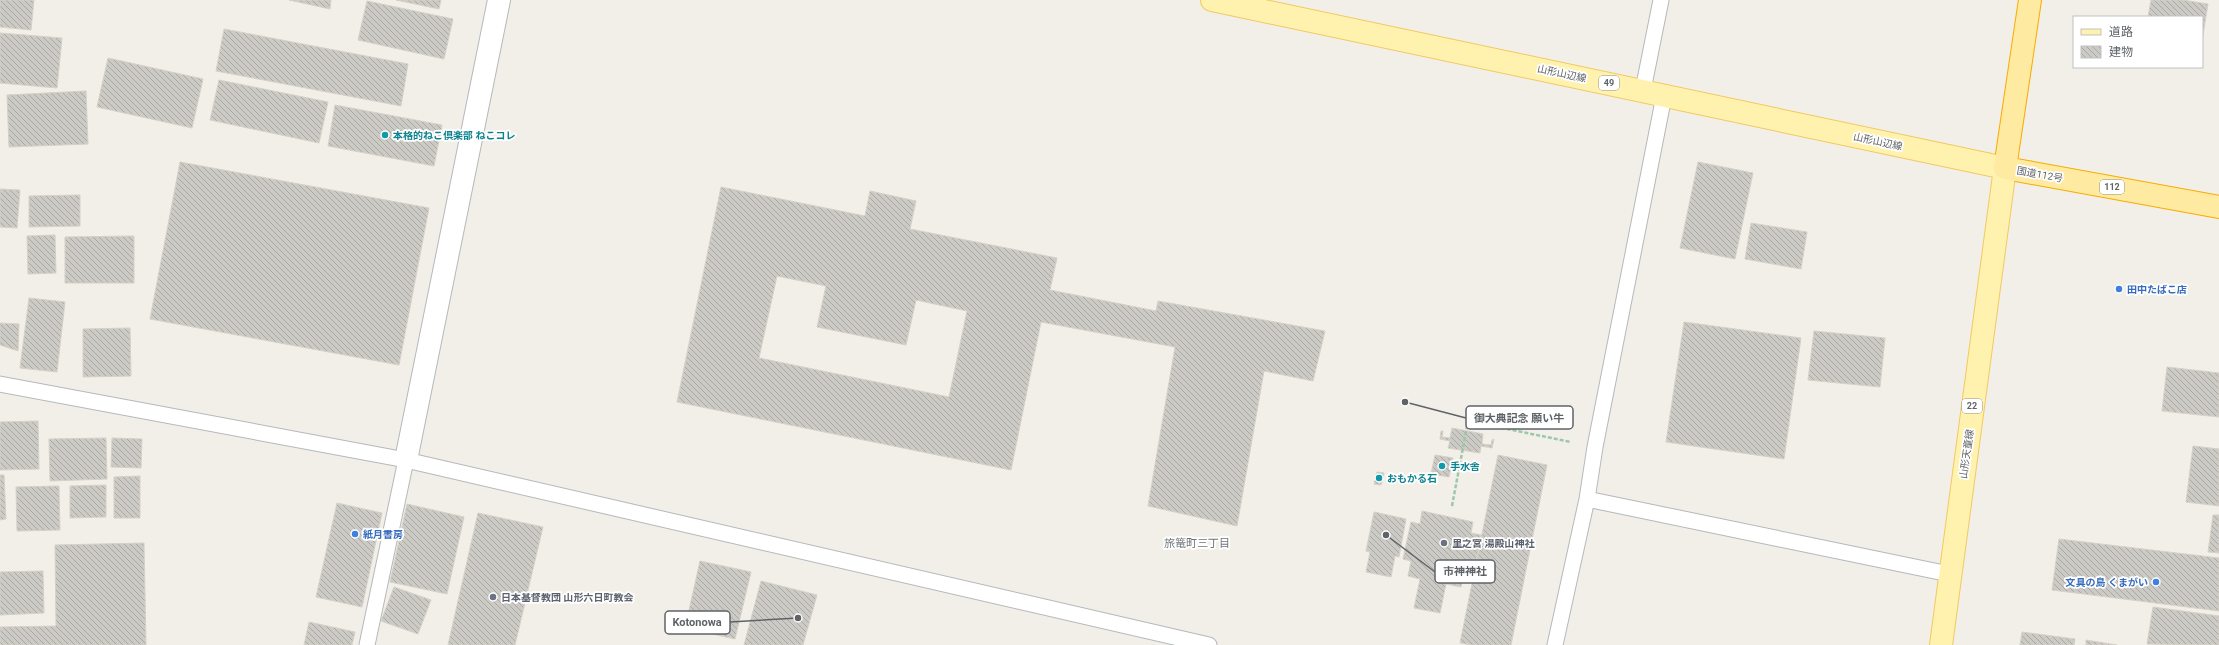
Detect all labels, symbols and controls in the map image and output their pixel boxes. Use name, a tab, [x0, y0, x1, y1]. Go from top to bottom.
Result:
legend	[2073, 16, 2203, 68]
text: 道路	[2109, 25, 2133, 39]
text: 建物	[2109, 45, 2133, 59]
street label: 山形山辺線	[1536, 63, 1587, 84]
road number: 49	[1599, 76, 1619, 90]
marker: 本格的ねこ倶楽部 ねこコレ	[380, 130, 390, 140]
place label: 本格的ねこ倶楽部 ねこコレ	[392, 130, 516, 141]
street label: 山形山辺線	[1852, 131, 1903, 152]
street label: 国道112号	[2016, 165, 2064, 184]
road number: 112	[2100, 180, 2124, 194]
marker: 田中たばこ店	[2114, 284, 2124, 294]
place label: 田中たばこ店	[2127, 284, 2187, 295]
road number: 22	[1962, 399, 1982, 413]
callout: 御大典記念 願い牛	[1466, 406, 1573, 429]
text: 御大典記念 願い牛	[1474, 412, 1564, 425]
street label: 山形天童線	[1958, 429, 1975, 480]
marker: 手水舎	[1437, 461, 1447, 471]
place label: 手水舎	[1450, 461, 1480, 472]
marker: おもかる石	[1374, 473, 1384, 483]
place label: おもかる石	[1387, 473, 1437, 484]
marker: 紙月書房	[350, 529, 360, 539]
place label: 紙月書房	[363, 529, 403, 540]
district label: 旅篭町三丁目	[1164, 537, 1230, 550]
marker: 里之宮 湯殿山神社	[1439, 538, 1449, 548]
place label: 里之宮 湯殿山神社	[1452, 538, 1535, 549]
callout: 市神神社	[1435, 560, 1495, 583]
text: 市神神社	[1443, 565, 1487, 578]
place label: 文具の島 くまがい	[2066, 577, 2148, 588]
marker: 文具の島 くまがい	[2151, 577, 2161, 587]
marker: 日本基督教団 山形六日町教会	[488, 592, 498, 602]
place label: 日本基督教団 山形六日町教会	[501, 592, 634, 603]
callout: Kotonowa	[665, 611, 730, 634]
text: Kotonowa	[672, 616, 722, 629]

